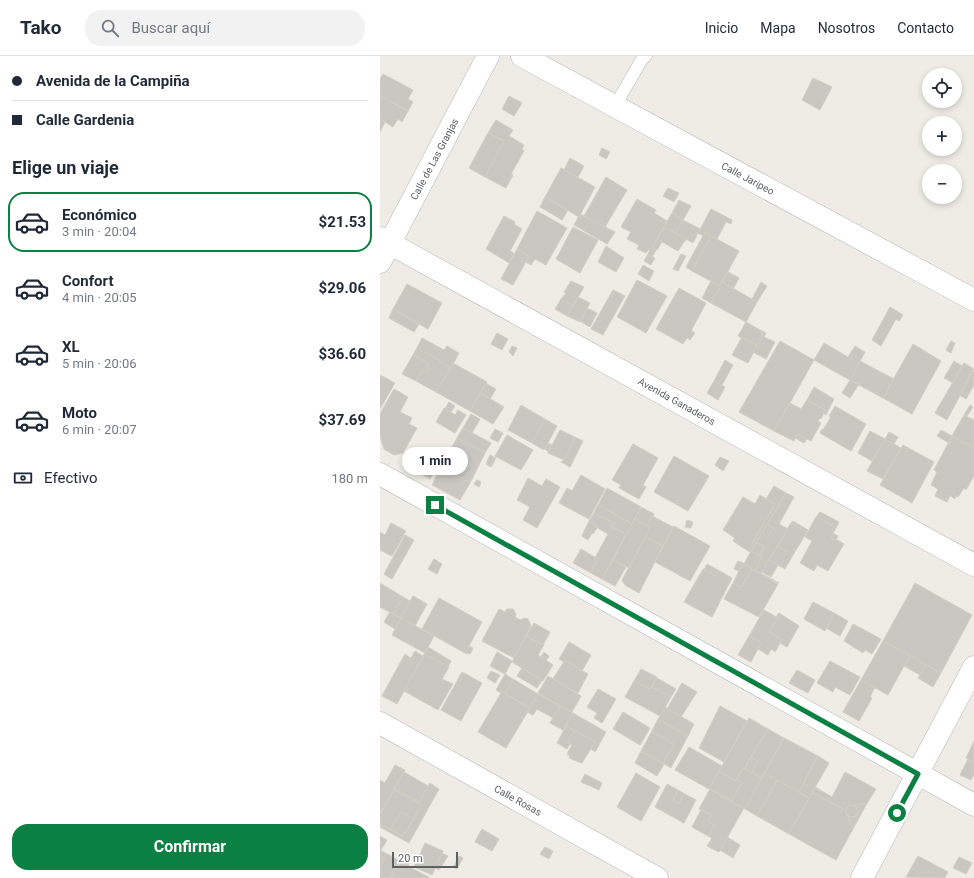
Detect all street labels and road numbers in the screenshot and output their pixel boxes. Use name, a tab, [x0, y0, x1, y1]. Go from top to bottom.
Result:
street label: Calle de Las Granjas	[408, 117, 461, 202]
street label: Calle Jaripeo	[720, 160, 776, 197]
street label: Avenida Ganaderos	[636, 376, 717, 427]
street label: Calle Rosas	[492, 783, 543, 818]

